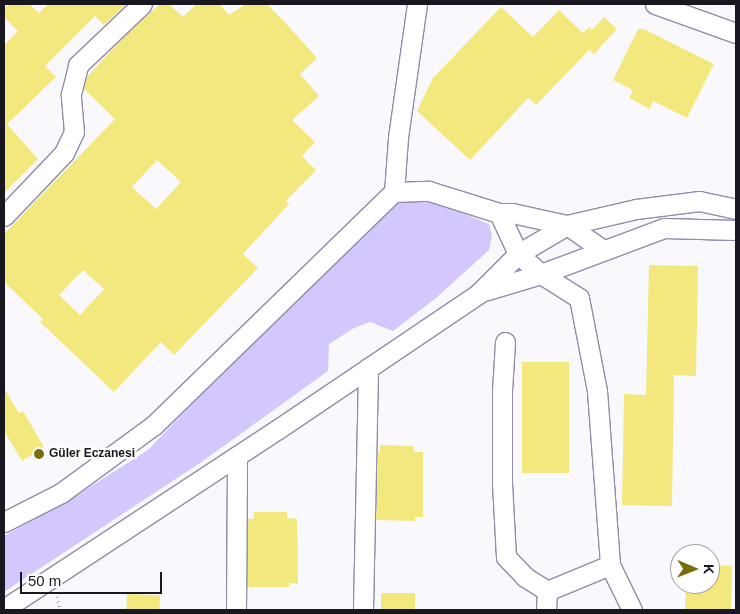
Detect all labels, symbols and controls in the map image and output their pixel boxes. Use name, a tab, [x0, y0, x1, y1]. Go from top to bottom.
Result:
place label: Güler Eczanesi	[49, 447, 135, 461]
marker: Güler Eczanesi	[33, 448, 45, 460]
north arrow	[670, 544, 720, 594]
scale bar	[22, 562, 165, 594]
text: K	[701, 564, 717, 574]
text: 50 m	[28, 572, 61, 589]

